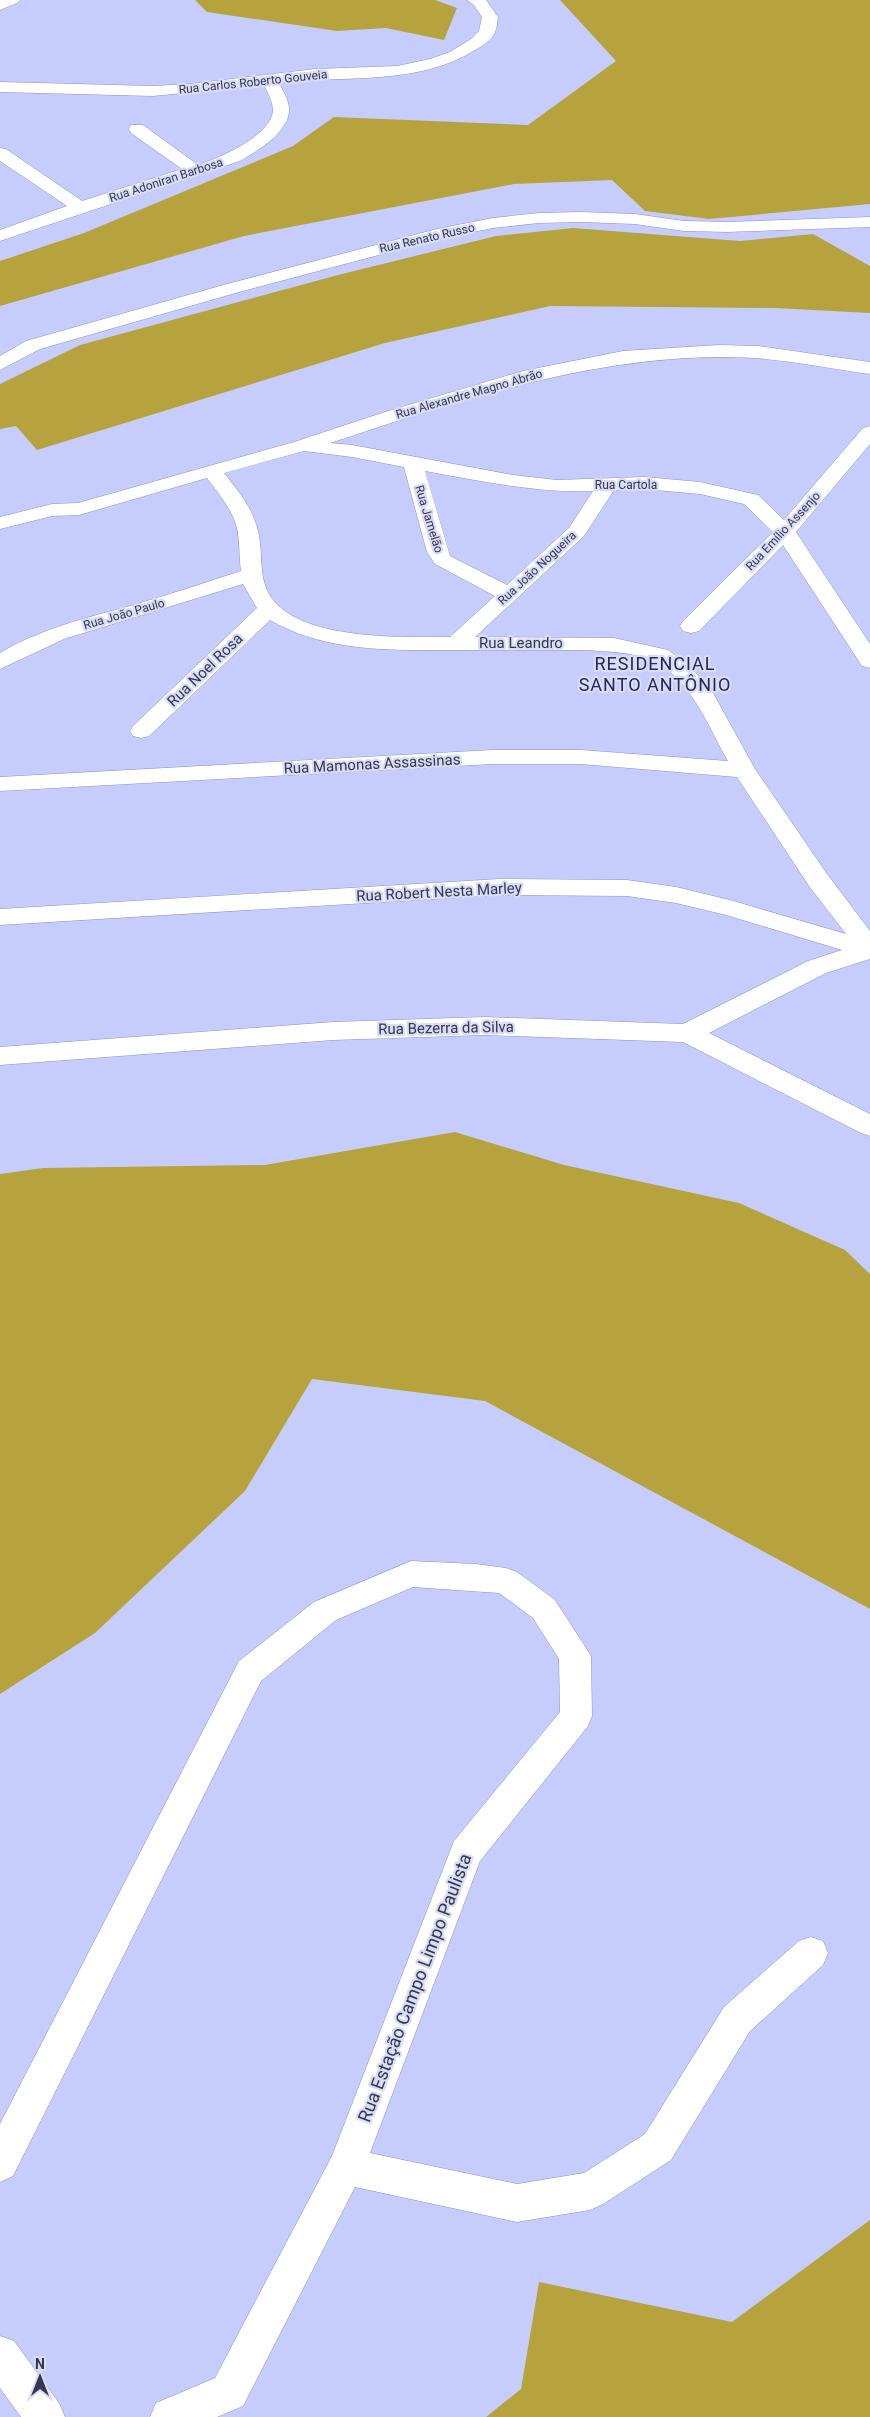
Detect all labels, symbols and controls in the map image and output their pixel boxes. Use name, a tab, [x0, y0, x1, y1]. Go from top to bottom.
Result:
street label: Rua Carlos Roberto Gouveia	[178, 67, 328, 97]
street label: Rua Adoniran Barbosa	[107, 155, 225, 205]
street label: Rua Renato Russo	[378, 220, 476, 256]
street label: Rua Alexandre Magno Abrão	[394, 366, 544, 422]
street label: Rua Cartola	[595, 478, 657, 492]
street label: Rua Jamelão	[412, 484, 446, 555]
street label: Rua Emílio Assenjo	[743, 489, 823, 573]
street label: Rua João Nogueira	[495, 528, 579, 608]
street label: Rua João Paulo	[82, 596, 166, 632]
street label: Rua Noel Rosa	[164, 630, 246, 710]
street label: Rua Leandro	[479, 634, 563, 652]
district label: RESIDENCIAL SANTO ANTÔNIO	[579, 653, 731, 695]
street label: Rua Mamonas Assassinas	[283, 750, 461, 778]
street label: Rua Robert Nesta Marley	[356, 879, 522, 905]
street label: Rua Bezerra da Silva	[378, 1018, 514, 1038]
street label: Rua Estação Campo Limpo Paulista	[353, 1851, 476, 2125]
north arrow	[15, 2352, 65, 2402]
text: N	[35, 2356, 45, 2372]

